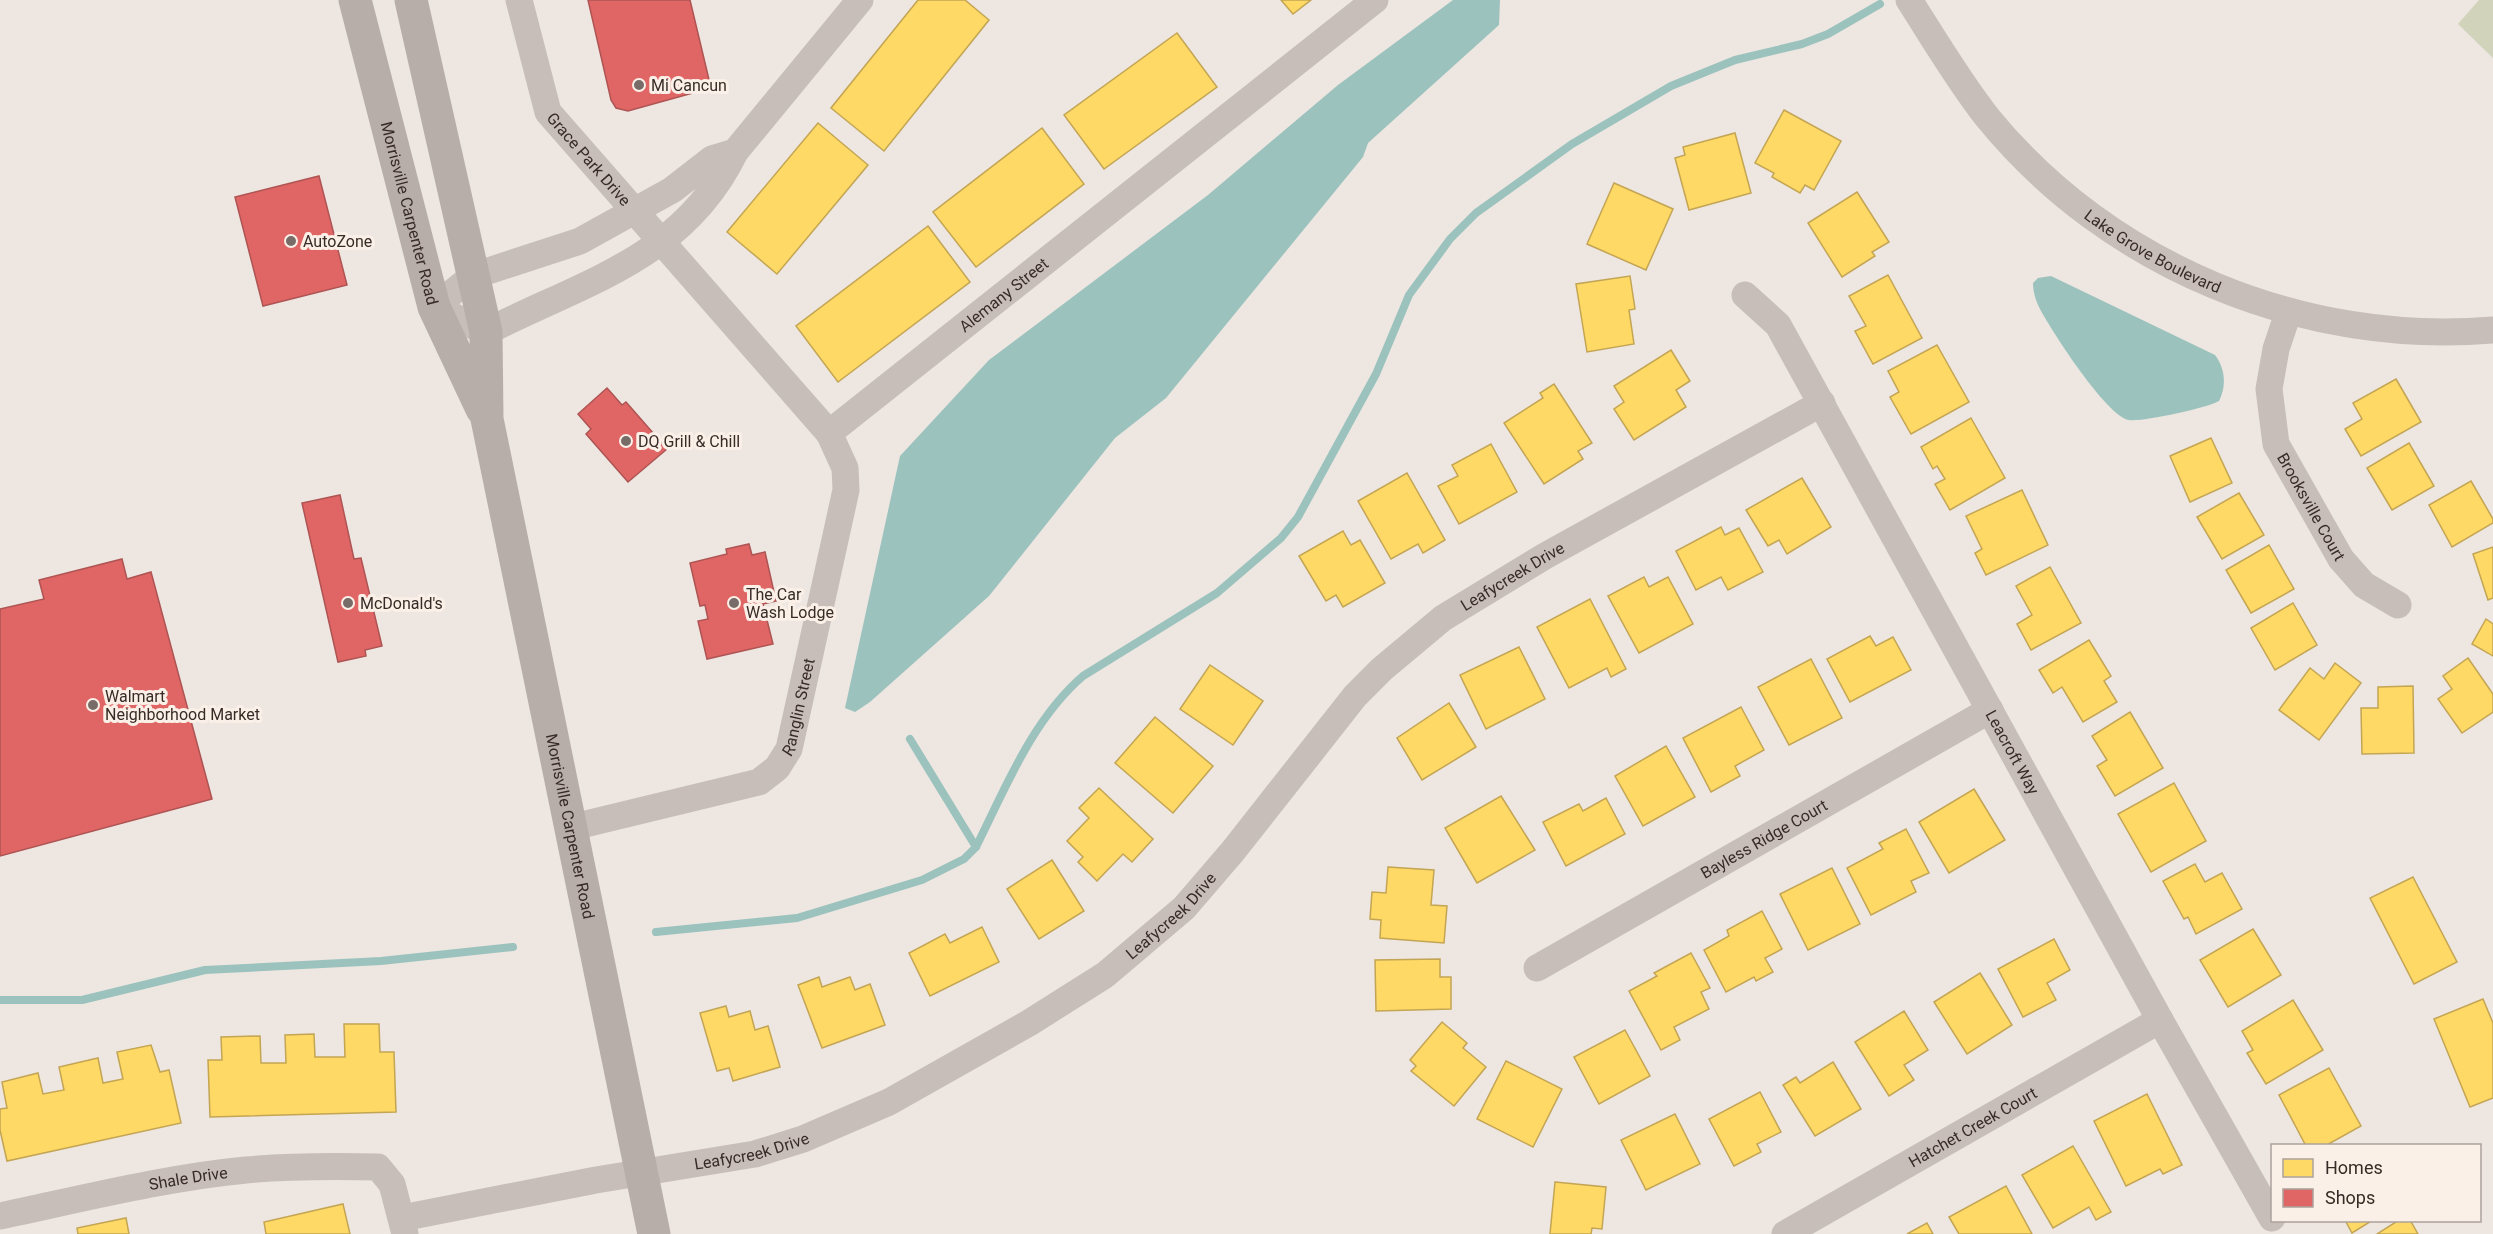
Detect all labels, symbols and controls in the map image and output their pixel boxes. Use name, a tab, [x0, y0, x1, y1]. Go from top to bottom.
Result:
place label: Mi Cancun	[651, 76, 727, 95]
marker: Mi Cancun	[632, 78, 646, 92]
street label: Grace Park Drive	[543, 109, 635, 210]
street label: Morrisville Carpenter Road	[377, 119, 442, 307]
street label: Lake Grove Boulevard	[2081, 205, 2224, 297]
place label: AutoZone	[303, 232, 372, 251]
marker: AutoZone	[284, 234, 298, 248]
street label: Alemany Street	[956, 254, 1052, 336]
place label: DQ Grill & Chill	[638, 432, 740, 451]
marker: DQ Grill & Chill	[619, 434, 633, 448]
street label: Brooksville Court	[2273, 450, 2349, 564]
street label: Leafycreek Drive	[1457, 538, 1568, 615]
place label: The Car Wash Lodge	[746, 585, 834, 622]
place label: McDonald's	[360, 594, 443, 613]
marker: McDonald's	[341, 596, 355, 610]
marker: The Car Wash Lodge	[727, 596, 741, 610]
street label: Ranglin Street	[778, 656, 819, 760]
place label: Walmart Neighborhood Market	[105, 687, 260, 724]
marker: Walmart Neighborhood Market	[86, 698, 100, 712]
street label: Leacroft Way	[1981, 707, 2043, 798]
street label: Morrisville Carpenter Road	[542, 732, 598, 921]
street label: Bayless Ridge Court	[1697, 796, 1831, 883]
street label: Leafycreek Drive	[1122, 869, 1220, 963]
street label: Hatchet Creek Court	[1905, 1083, 2040, 1171]
street label: Leafycreek Drive	[693, 1128, 812, 1174]
legend	[2271, 1144, 2481, 1222]
text: Homes	[2325, 1157, 2383, 1178]
street label: Shale Drive	[147, 1163, 229, 1194]
text: Shops	[2325, 1187, 2375, 1208]

